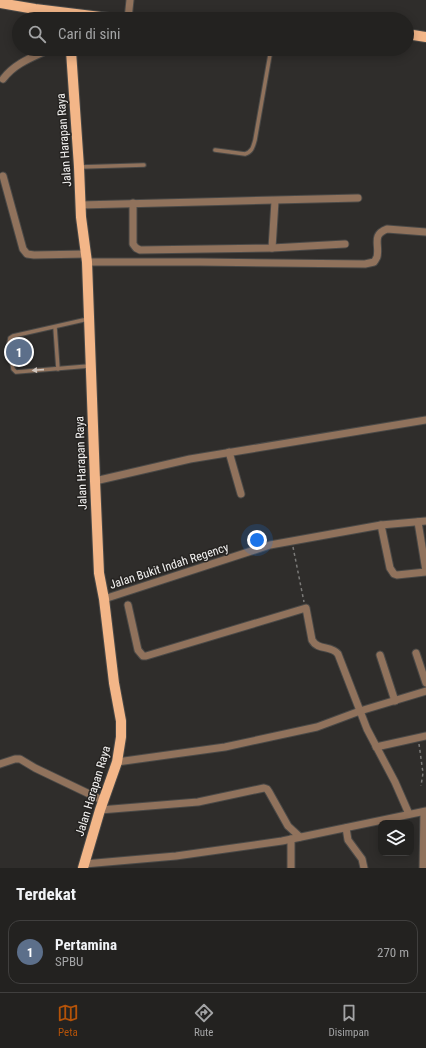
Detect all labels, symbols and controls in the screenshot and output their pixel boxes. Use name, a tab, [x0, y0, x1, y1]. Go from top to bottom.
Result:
search box	[12, 12, 414, 56]
icon: search	[26, 23, 48, 45]
text: Cari di sini	[58, 25, 120, 43]
street label: Jalan Harapan Raya	[54, 92, 74, 187]
pin: 1	[6, 337, 32, 367]
one-way arrow	[32, 366, 44, 373]
street label: Jalan Harapan Raya	[72, 416, 90, 510]
your location	[247, 530, 267, 550]
street label: Jalan Bukit Indah Regency	[108, 540, 230, 592]
street label: Jalan Harapan Raya	[73, 744, 113, 838]
map controls	[378, 820, 414, 856]
button: layers	[378, 820, 414, 856]
text: Terdekat	[16, 884, 76, 904]
text: Pertamina	[55, 936, 117, 954]
text: 1	[27, 945, 33, 960]
text: 270 m	[377, 945, 409, 960]
text: SPBU	[55, 954, 83, 969]
tab: Peta	[57, 1002, 79, 1039]
tab: Rute	[193, 1002, 215, 1039]
tab: Disimpan	[328, 1002, 369, 1039]

